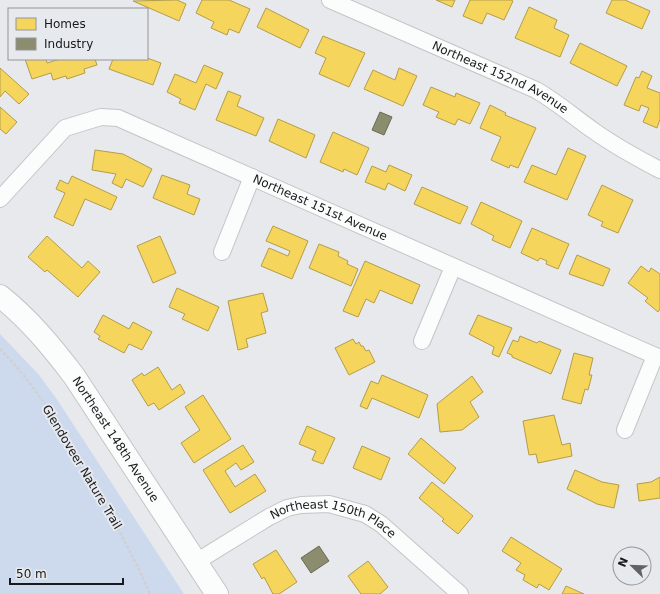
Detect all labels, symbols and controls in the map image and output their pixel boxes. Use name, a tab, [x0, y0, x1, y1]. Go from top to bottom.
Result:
legend	[8, 8, 148, 60]
text: Homes	[44, 17, 86, 31]
text: Industry	[44, 37, 93, 51]
street label: Northeast 152nd Avenue	[430, 38, 571, 116]
street label: Northeast 151st Avenue	[251, 172, 389, 243]
street label: Northeast 148th Avenue	[69, 374, 162, 505]
street label: Glendoveer Nature Trail	[39, 402, 125, 532]
street label: Northeast 150th Place	[268, 497, 399, 541]
north arrow	[612, 546, 652, 586]
text: N	[615, 556, 631, 569]
scale bar	[10, 560, 123, 586]
text: 50 m	[16, 567, 47, 581]

